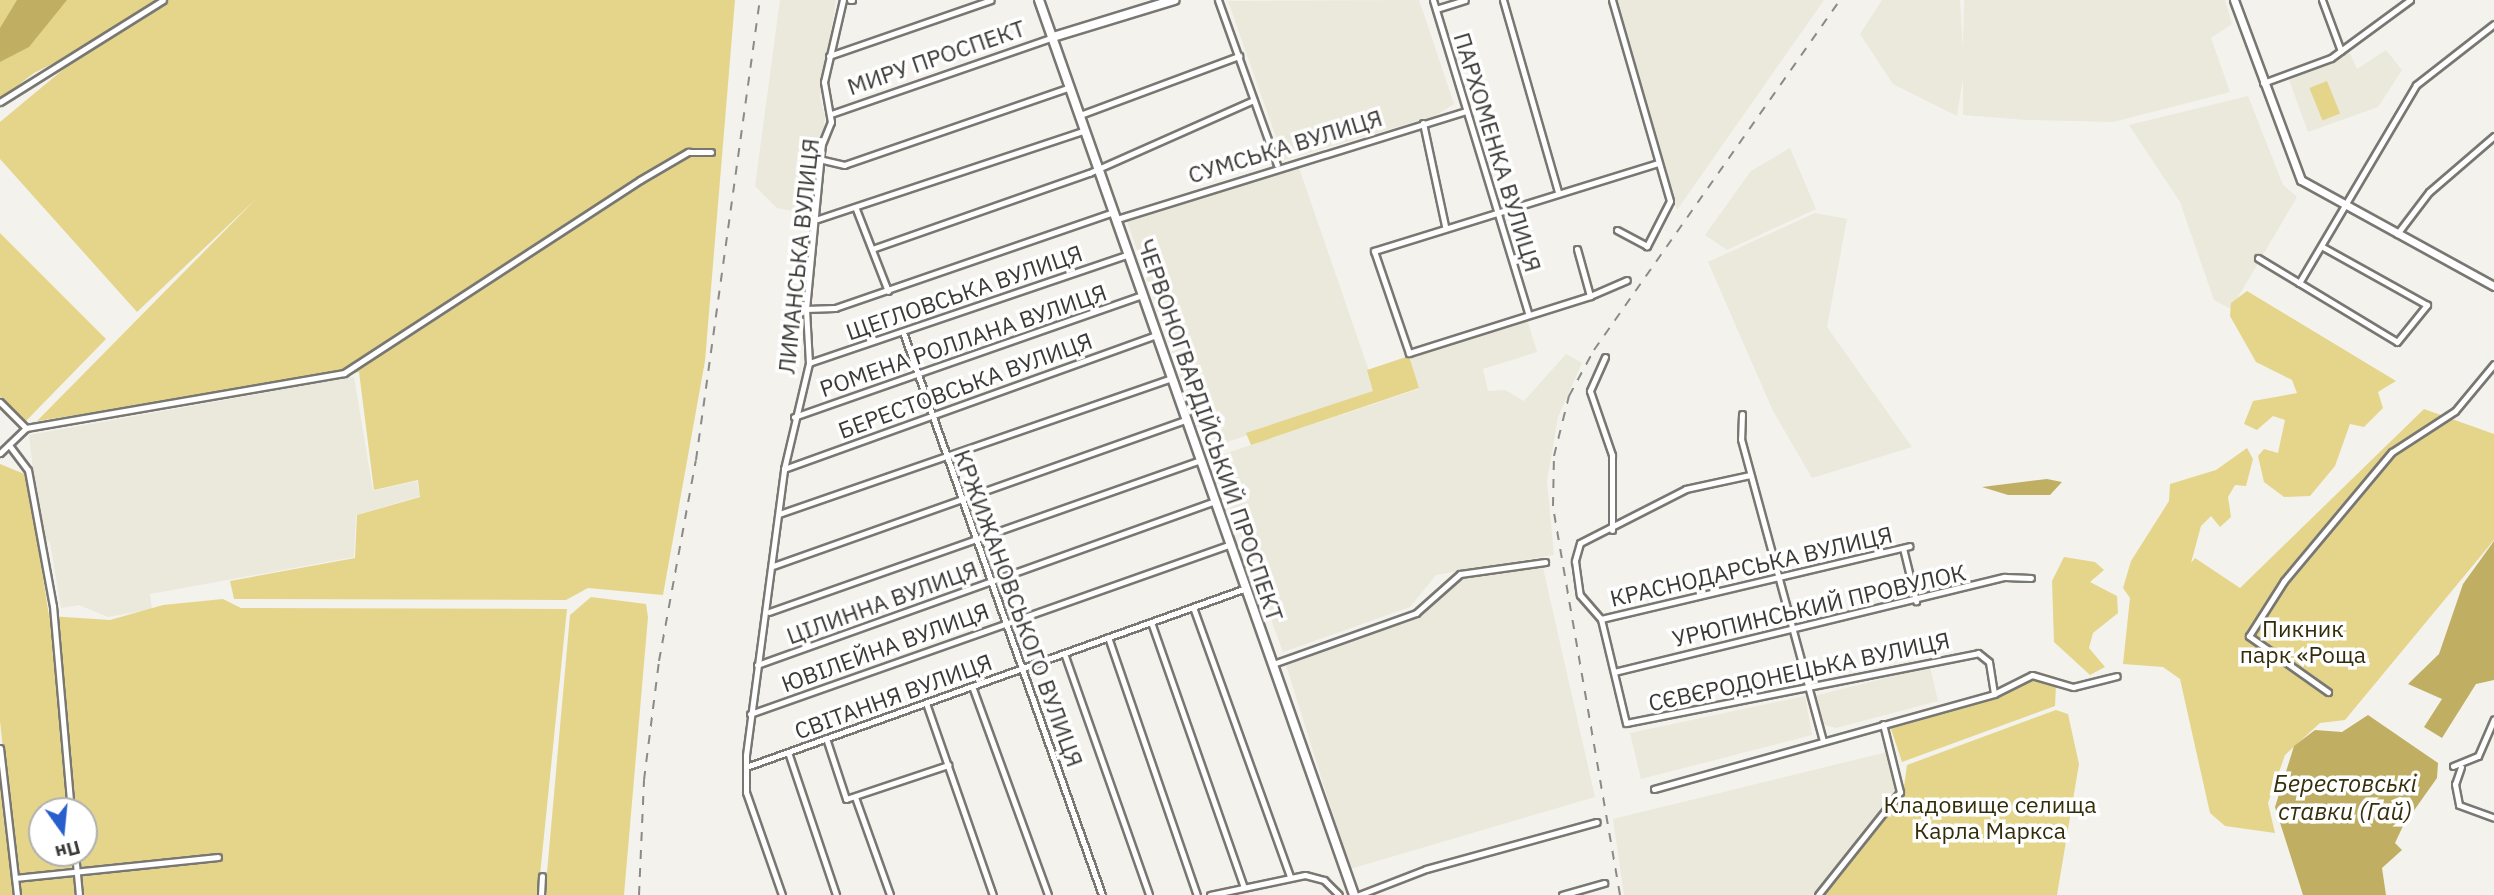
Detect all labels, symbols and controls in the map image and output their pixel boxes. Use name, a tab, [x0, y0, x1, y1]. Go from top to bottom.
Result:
street label: МИРУ ПРОСПЕКТ	[843, 14, 1029, 100]
street label: ПАРХОМЕНКА ВУЛИЦЯ	[1448, 29, 1548, 275]
street label: СУМСЬКА ВУЛИЦЯ	[1185, 103, 1385, 189]
street label: ЛИМАНСЬКА ВУЛИЦЯ	[772, 137, 824, 375]
street label: ЧЕРВОНОГВАРДІЙСЬКИЙ ПРОСПЕКТ	[1132, 235, 1290, 625]
street label: ЩЕГЛОВСЬКА ВУЛИЦЯ	[842, 239, 1086, 345]
street label: РОМЕНА РОЛЛАНА ВУЛИЦЯ	[816, 278, 1110, 402]
street label: БЕРЕСТОВСЬКА ВУЛИЦЯ	[834, 326, 1096, 444]
street label: КРЖИЖАНОВСЬКОГО ВУЛИЦЯ	[949, 446, 1089, 770]
street label: КРАСНОДАРСЬКА ВУЛИЦЯ	[1607, 520, 1895, 612]
street label: ЦІЛИННА ВУЛИЦЯ	[783, 555, 981, 649]
street label: УРЮПИНСЬКИЙ ПРОВУЛОК	[1669, 558, 1969, 652]
street label: ЮВІЛЕЙНА ВУЛИЦЯ	[777, 597, 993, 697]
park label: Пикник парк «Роща	[2240, 614, 2366, 668]
street label: СЄВЄРОДОНЕЦЬКА ВУЛИЦЯ	[1646, 626, 1952, 716]
street label: СВІТАННЯ ВУЛИЦЯ	[791, 647, 995, 745]
water label: Берестовські ставки (Гай)	[2273, 770, 2417, 826]
park label: Кладовище селища Карла Маркса	[1884, 790, 2096, 844]
north arrow	[28, 797, 98, 867]
text: Пн	[53, 836, 83, 865]

